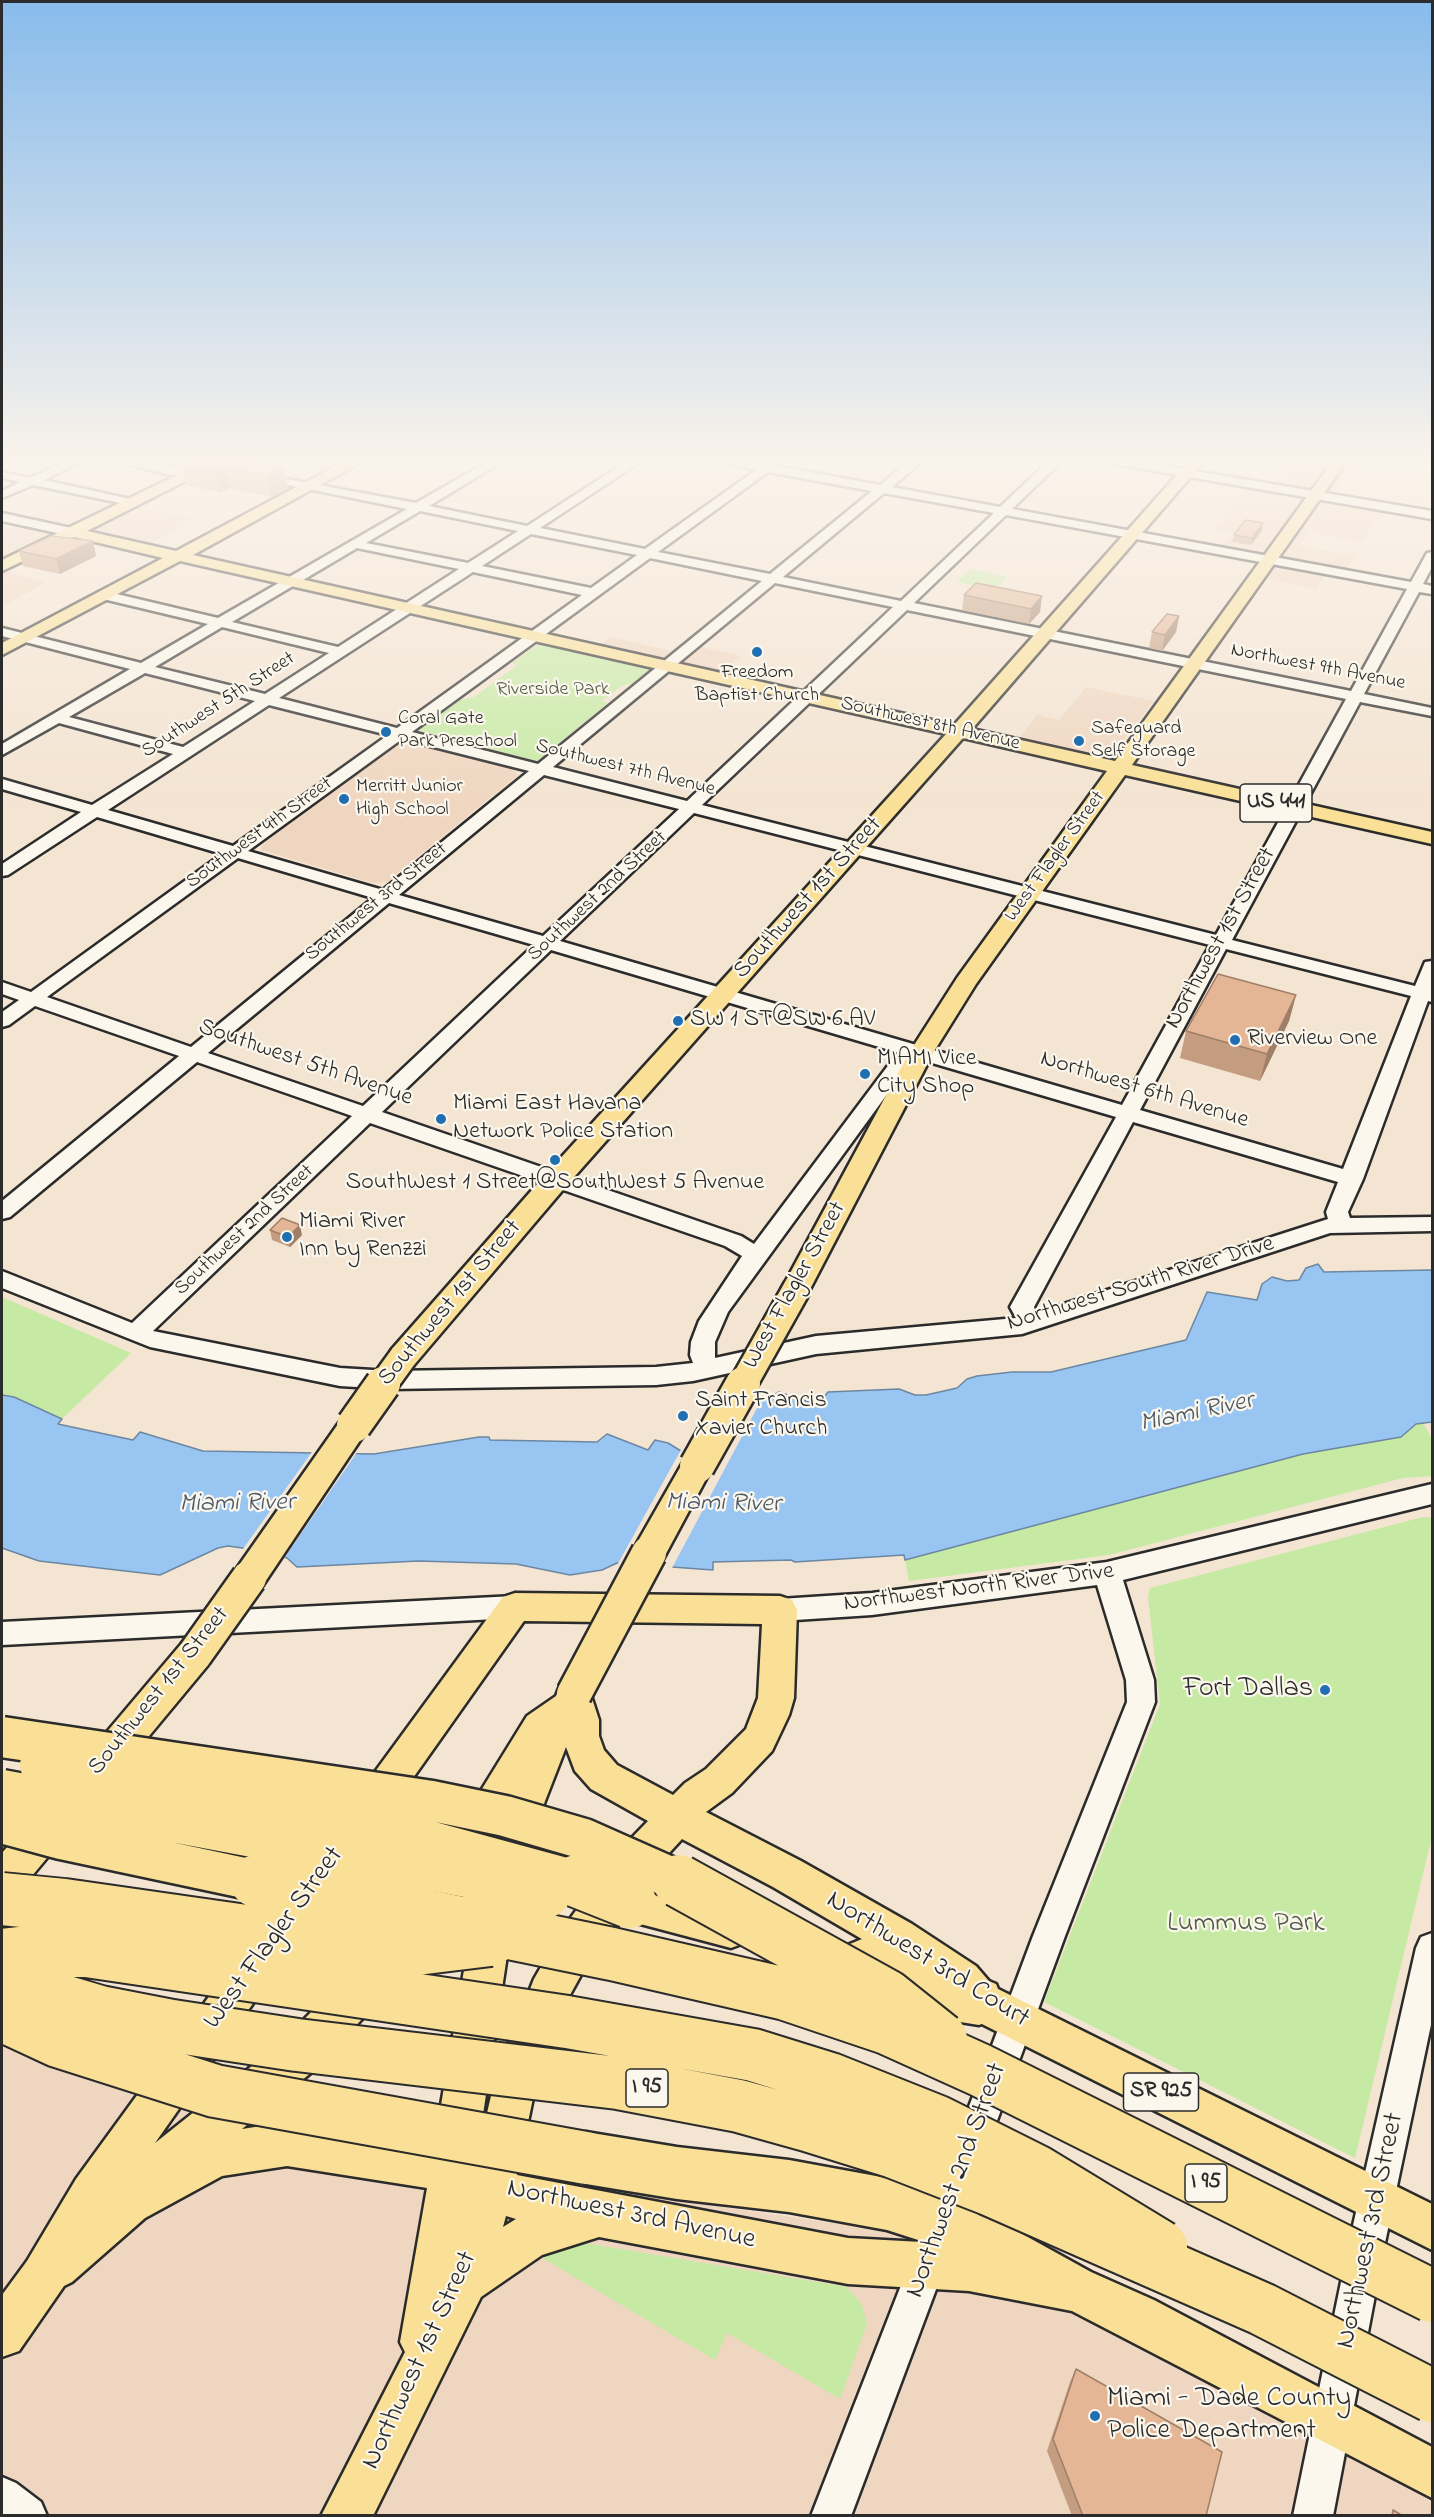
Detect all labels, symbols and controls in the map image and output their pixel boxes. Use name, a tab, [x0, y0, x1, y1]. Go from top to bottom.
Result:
street label: Northwest 9th Avenue	[1229, 639, 1407, 697]
marker: Freedom Baptist Church	[750, 645, 764, 659]
street label: Southwest 5th Street	[138, 647, 300, 765]
place label: Freedom Baptist Church	[695, 662, 819, 709]
park label: Riverside Park	[496, 679, 610, 703]
street label: Southwest 8th Avenue	[838, 693, 1022, 757]
place label: Coral Gate Park Preschool	[398, 708, 517, 755]
place label: Safeguard Self Storage	[1091, 718, 1195, 765]
marker: Coral Gate Park Preschool	[379, 725, 393, 739]
marker: Safeguard Self Storage	[1072, 734, 1086, 748]
street label: Southwest 7th Avenue	[533, 735, 717, 803]
street label: Southwest 4th Street	[182, 773, 338, 895]
place label: Merritt Junior High School	[356, 776, 463, 823]
road number: US 441	[1240, 784, 1312, 822]
street label: West Flagler Street	[1001, 787, 1111, 927]
marker: Merritt Junior High School	[337, 792, 351, 806]
street label: Southwest 1st Street	[729, 812, 889, 986]
street label: Southwest 2nd Street	[524, 826, 672, 968]
street label: Southwest 3rd Street	[301, 838, 453, 968]
street label: Northwest 1st Street	[1160, 843, 1284, 1035]
place label: SW 1 ST@SW 6 AV	[690, 1007, 875, 1035]
street label: Southwest 5th Avenue	[194, 1014, 416, 1114]
marker: SW 1 ST@SW 6 AV	[671, 1014, 685, 1028]
place label: Riverview One	[1247, 1026, 1377, 1054]
marker: Riverview One	[1228, 1033, 1242, 1047]
place label: MIAMI Vice City Shop	[877, 1046, 976, 1102]
street label: Northwest 6th Avenue	[1036, 1046, 1252, 1136]
marker: MIAMI Vice City Shop	[858, 1067, 872, 1081]
place label: Miami East Havana Network Police Station	[453, 1091, 673, 1147]
marker: Miami East Havana Network Police Station	[434, 1112, 448, 1126]
marker: SouthWest 1 Street@SouthWest 5 Avenue	[548, 1153, 562, 1167]
street label: Southwest 2nd Street	[171, 1160, 319, 1302]
place label: SouthWest 1 Street@SouthWest 5 Avenue	[346, 1170, 764, 1198]
street label: West Flagler Street	[738, 1197, 854, 1375]
place label: Miami River Inn by Renzzi	[299, 1209, 427, 1265]
street label: Southwest 1st Street	[373, 1215, 529, 1393]
marker: Miami River Inn by Renzzi	[280, 1230, 294, 1244]
street label: Northwest South River Drive	[1004, 1231, 1278, 1339]
water label: Miami River	[1137, 1387, 1257, 1441]
place label: Saint Francis Xavier Church	[695, 1388, 827, 1444]
marker: Saint Francis Xavier Church	[676, 1409, 690, 1423]
water label: Miami River	[179, 1488, 295, 1522]
water label: Miami River	[665, 1488, 781, 1522]
street label: Northwest North River Drive	[842, 1558, 1116, 1620]
street label: Southwest 1st Street	[83, 1602, 237, 1782]
place label: Fort Dallas	[1183, 1673, 1313, 1707]
marker: Fort Dallas	[1318, 1683, 1332, 1697]
street label: West Flagler Street	[197, 1841, 353, 2037]
street label: Northwest 3rd Court	[819, 1885, 1035, 2037]
park label: Lummus Park	[1167, 1908, 1325, 1942]
street label: Northwest 2nd Street	[900, 2059, 1016, 2303]
road number: I 95	[626, 2069, 668, 2107]
road number: SR 925	[1124, 2073, 1198, 2111]
street label: Northwest 3rd Street	[1331, 2110, 1413, 2352]
road number: I 95	[1185, 2164, 1227, 2202]
street label: Northwest 3rd Avenue	[504, 2173, 758, 2259]
street label: Northwest 1st Street	[356, 2247, 486, 2475]
place label: Miami - Dade County Police Department	[1107, 2383, 1351, 2449]
marker: Miami - Dade County Police Department	[1088, 2409, 1102, 2423]

